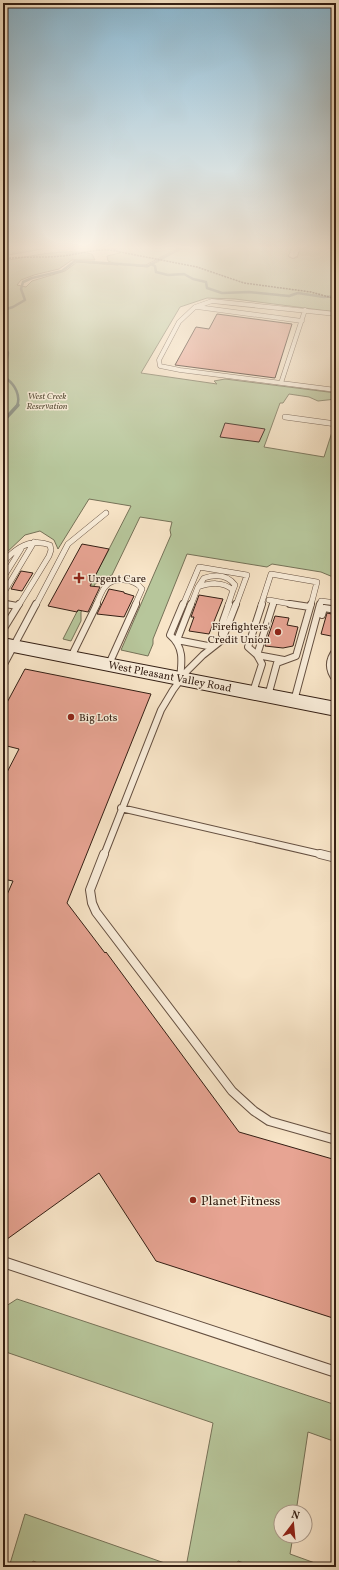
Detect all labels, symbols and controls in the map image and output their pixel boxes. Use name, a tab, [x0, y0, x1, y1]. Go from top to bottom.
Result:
park label: West Creek Reservation	[27, 390, 68, 413]
marker: Urgent Care	[73, 572, 85, 584]
place label: Urgent Care	[88, 572, 146, 587]
place label: Firefighters' Credit Union	[208, 620, 270, 648]
marker: Firefighters' Credit Union	[273, 627, 283, 637]
street label: West Pleasant Valley Road	[107, 658, 233, 697]
place label: Big Lots	[79, 711, 118, 726]
marker: Big Lots	[66, 712, 76, 722]
place label: Planet Fitness	[201, 1193, 281, 1211]
marker: Planet Fitness	[188, 1195, 198, 1205]
north arrow	[273, 1504, 313, 1544]
text: N	[289, 1508, 301, 1524]

